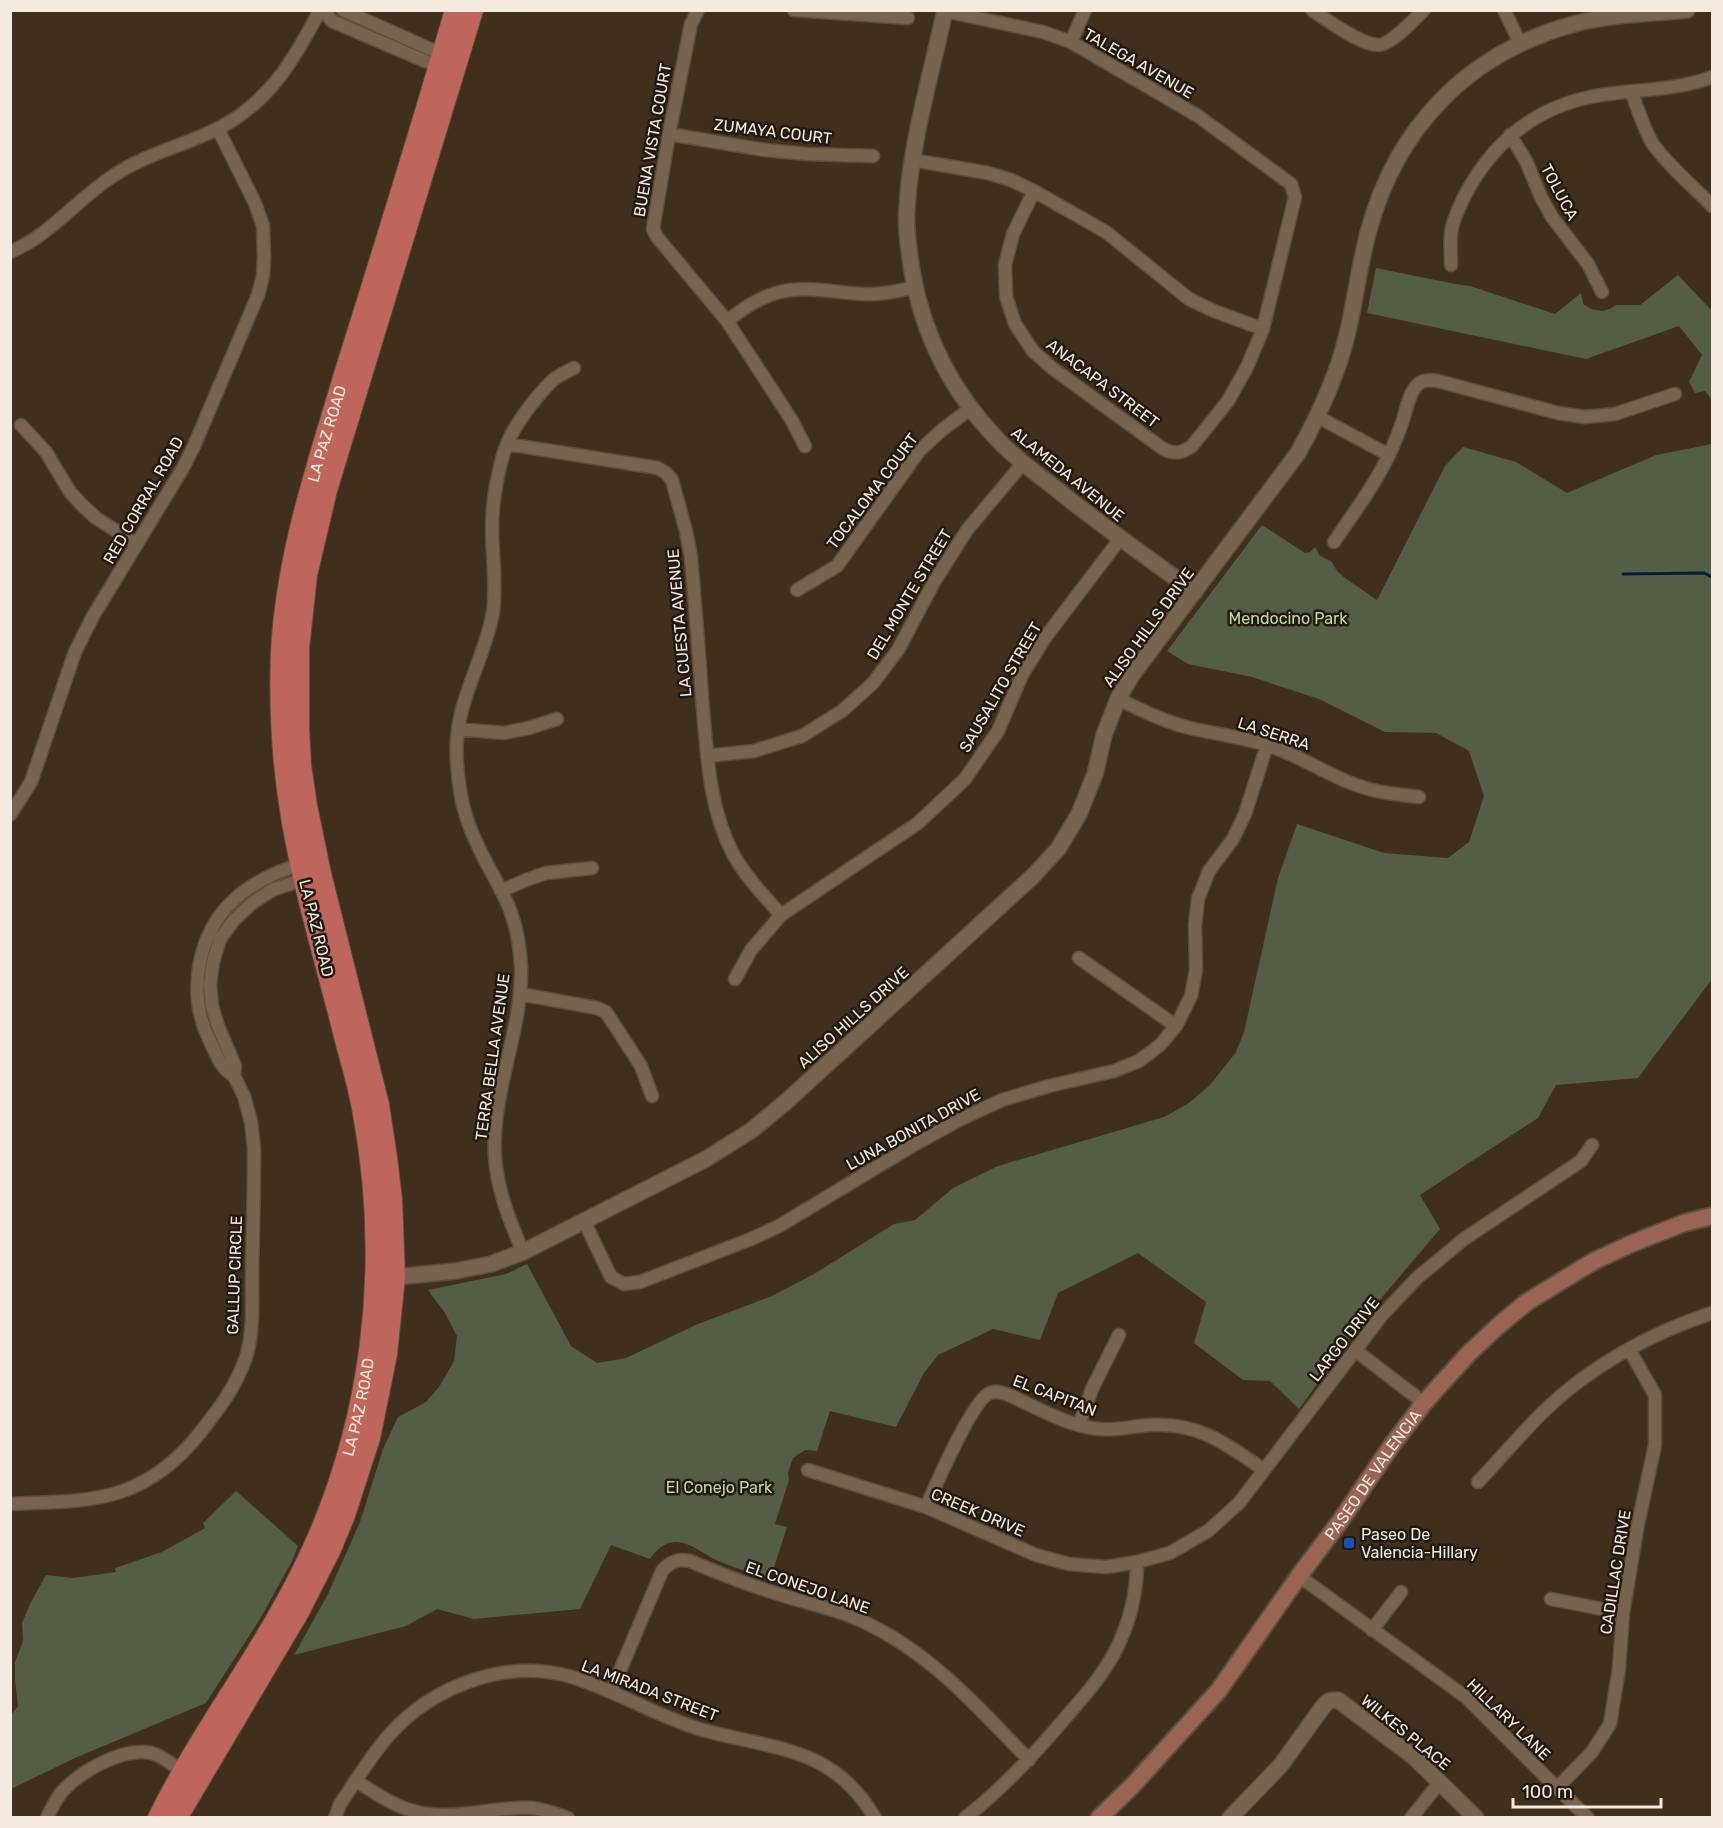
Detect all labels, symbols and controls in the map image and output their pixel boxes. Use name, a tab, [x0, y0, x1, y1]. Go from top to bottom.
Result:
street label: TALEGA AVENUE	[1080, 24, 1197, 103]
street label: BUENA VISTA COURT	[630, 62, 675, 218]
street label: ZUMAYA COURT	[713, 115, 833, 148]
street label: TOLUCA	[1537, 161, 1582, 224]
street label: ANACAPA STREET	[1043, 335, 1163, 432]
street label: LA PAZ ROAD	[303, 383, 350, 484]
street label: ALAMEDA AVENUE	[1007, 423, 1128, 526]
street label: TOCALOMA COURT	[823, 430, 922, 553]
street label: RED CORRAL ROAD	[99, 433, 188, 567]
street label: DEL MONTE STREET	[863, 526, 956, 663]
street label: LA CUESTA AVENUE	[664, 548, 695, 698]
street label: ALISO HILLS DRIVE	[1099, 564, 1198, 691]
park label: Mendocino Park	[1229, 609, 1348, 628]
street label: SAUSALITO STREET	[955, 619, 1046, 756]
street label: LA SERRA	[1235, 713, 1312, 754]
street label: LA PAZ ROAD	[295, 877, 338, 979]
street label: ALISO HILLS DRIVE	[794, 963, 913, 1072]
street label: TERRA BELLA AVENUE	[471, 972, 514, 1142]
street label: LUNA BONITA DRIVE	[843, 1085, 984, 1174]
street label: GALLUP CIRCLE	[223, 1215, 246, 1335]
street label: LARGO DRIVE	[1306, 1293, 1383, 1385]
street label: LA PAZ ROAD	[338, 1357, 378, 1458]
street label: EL CAPITAN	[1010, 1371, 1099, 1420]
street label: PASEO DE VALENCIA	[1320, 1406, 1426, 1544]
park label: El Conejo Park	[666, 1478, 773, 1497]
street label: CREEK DRIVE	[928, 1484, 1028, 1541]
street label: CADILLAC DRIVE	[1596, 1508, 1635, 1636]
place label: Paseo De Valencia-Hillary	[1361, 1525, 1478, 1562]
marker: Paseo De Valencia-Hillary	[1342, 1536, 1356, 1550]
street label: EL CONEJO LANE	[743, 1557, 872, 1618]
street label: LA MIRADA STREET	[579, 1656, 721, 1725]
street label: HILLARY LANE	[1463, 1675, 1554, 1764]
street label: WILKES PLACE	[1357, 1691, 1454, 1774]
scale bar	[1513, 1771, 1662, 1809]
text: 100 m	[1522, 1781, 1573, 1803]

